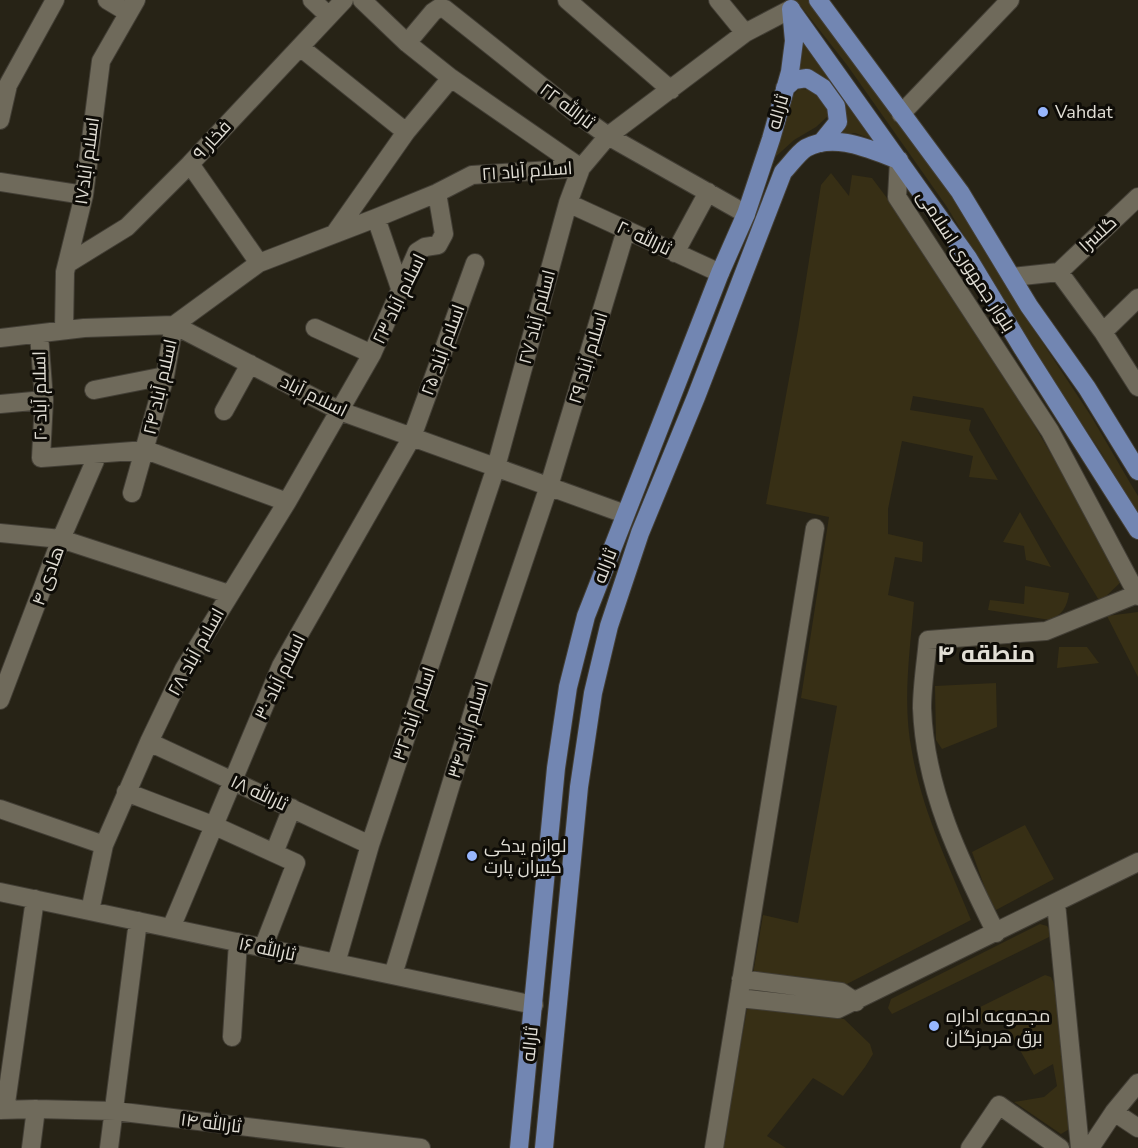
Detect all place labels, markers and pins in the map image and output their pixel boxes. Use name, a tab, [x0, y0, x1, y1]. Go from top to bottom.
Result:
place label: Vahdat	[1054, 100, 1113, 124]
marker: Vahdat	[1036, 105, 1050, 119]
place label: لوازم یدکی کبیران پارت	[484, 834, 566, 879]
marker: لوازم یدکی کبیران پارت	[465, 849, 479, 863]
place label: مجموعه اداره برق هرمزگان	[946, 1004, 1050, 1049]
marker: مجموعه اداره برق هرمزگان	[927, 1019, 941, 1033]

